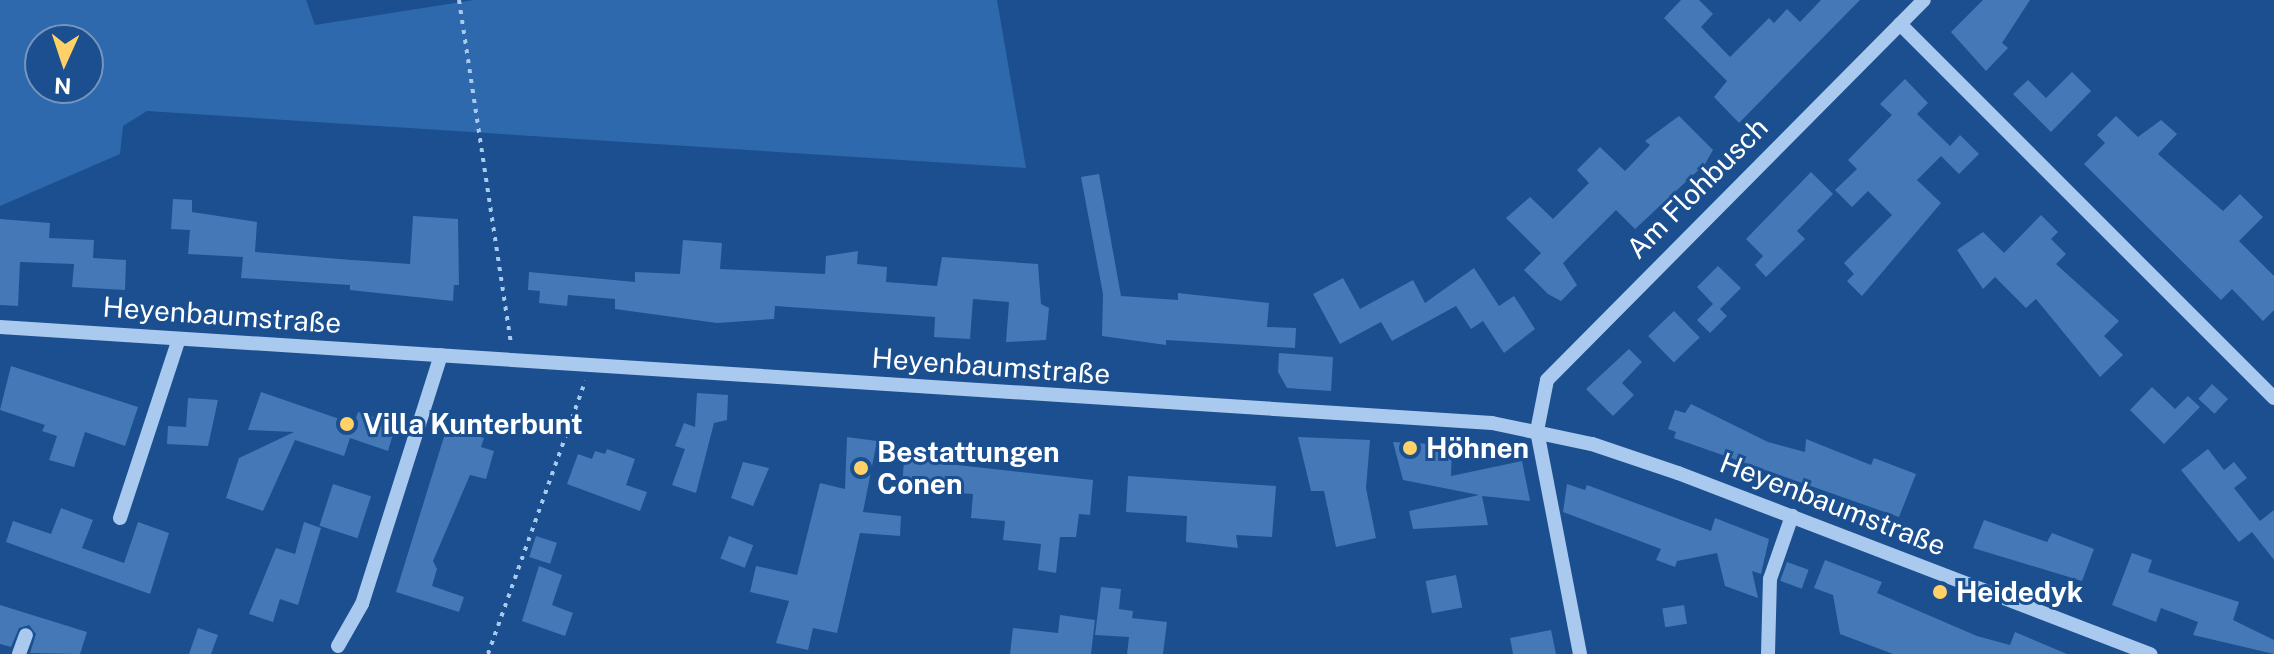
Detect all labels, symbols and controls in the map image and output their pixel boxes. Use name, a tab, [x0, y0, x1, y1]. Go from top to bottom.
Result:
north arrow	[24, 24, 104, 104]
text: N	[54, 73, 72, 99]
street label: Am Flohbusch	[1620, 111, 1774, 265]
street label: Heyenbaumstraße	[102, 290, 342, 340]
street label: Heyenbaumstraße	[871, 341, 1111, 391]
place label: Villa Kunterbunt	[363, 407, 583, 441]
marker: Villa Kunterbunt	[338, 415, 356, 433]
place label: Höhnen	[1426, 431, 1529, 465]
place label: Bestattungen Conen	[877, 435, 1060, 501]
marker: Höhnen	[1401, 439, 1419, 457]
street label: Heyenbaumstraße	[1715, 445, 1951, 563]
marker: Bestattungen Conen	[852, 459, 870, 477]
place label: Heidedyk	[1956, 575, 2083, 609]
marker: Heidedyk	[1931, 583, 1949, 601]

